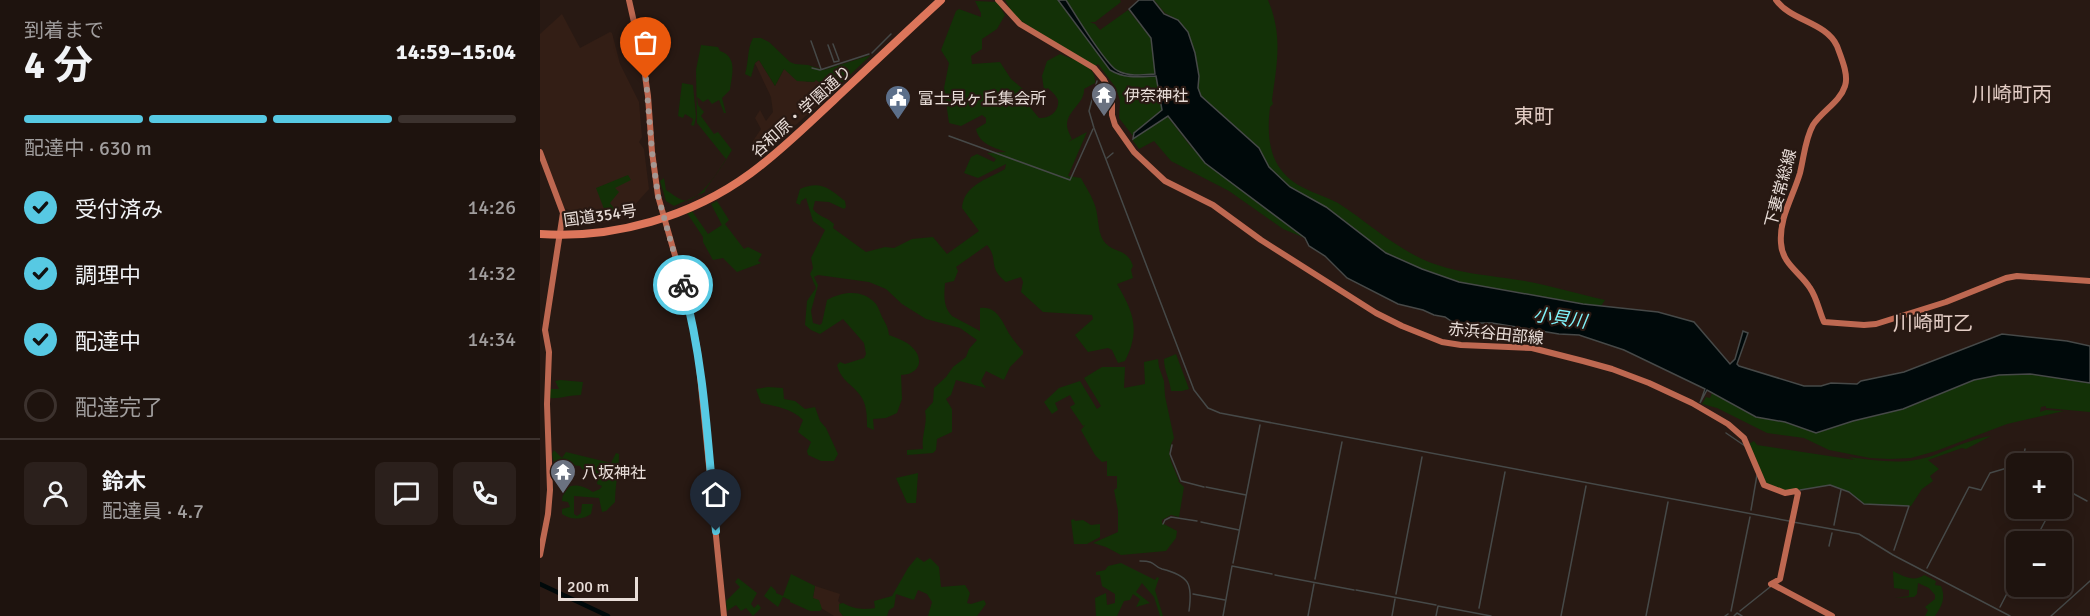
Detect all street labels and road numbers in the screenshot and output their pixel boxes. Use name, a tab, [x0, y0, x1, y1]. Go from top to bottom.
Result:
street label: 谷和原・学園通り	[747, 61, 856, 162]
street label: 下妻常総線	[1761, 147, 1801, 229]
street label: 国道354号	[562, 201, 638, 231]
street label: 赤浜谷田部線	[1447, 319, 1545, 349]

